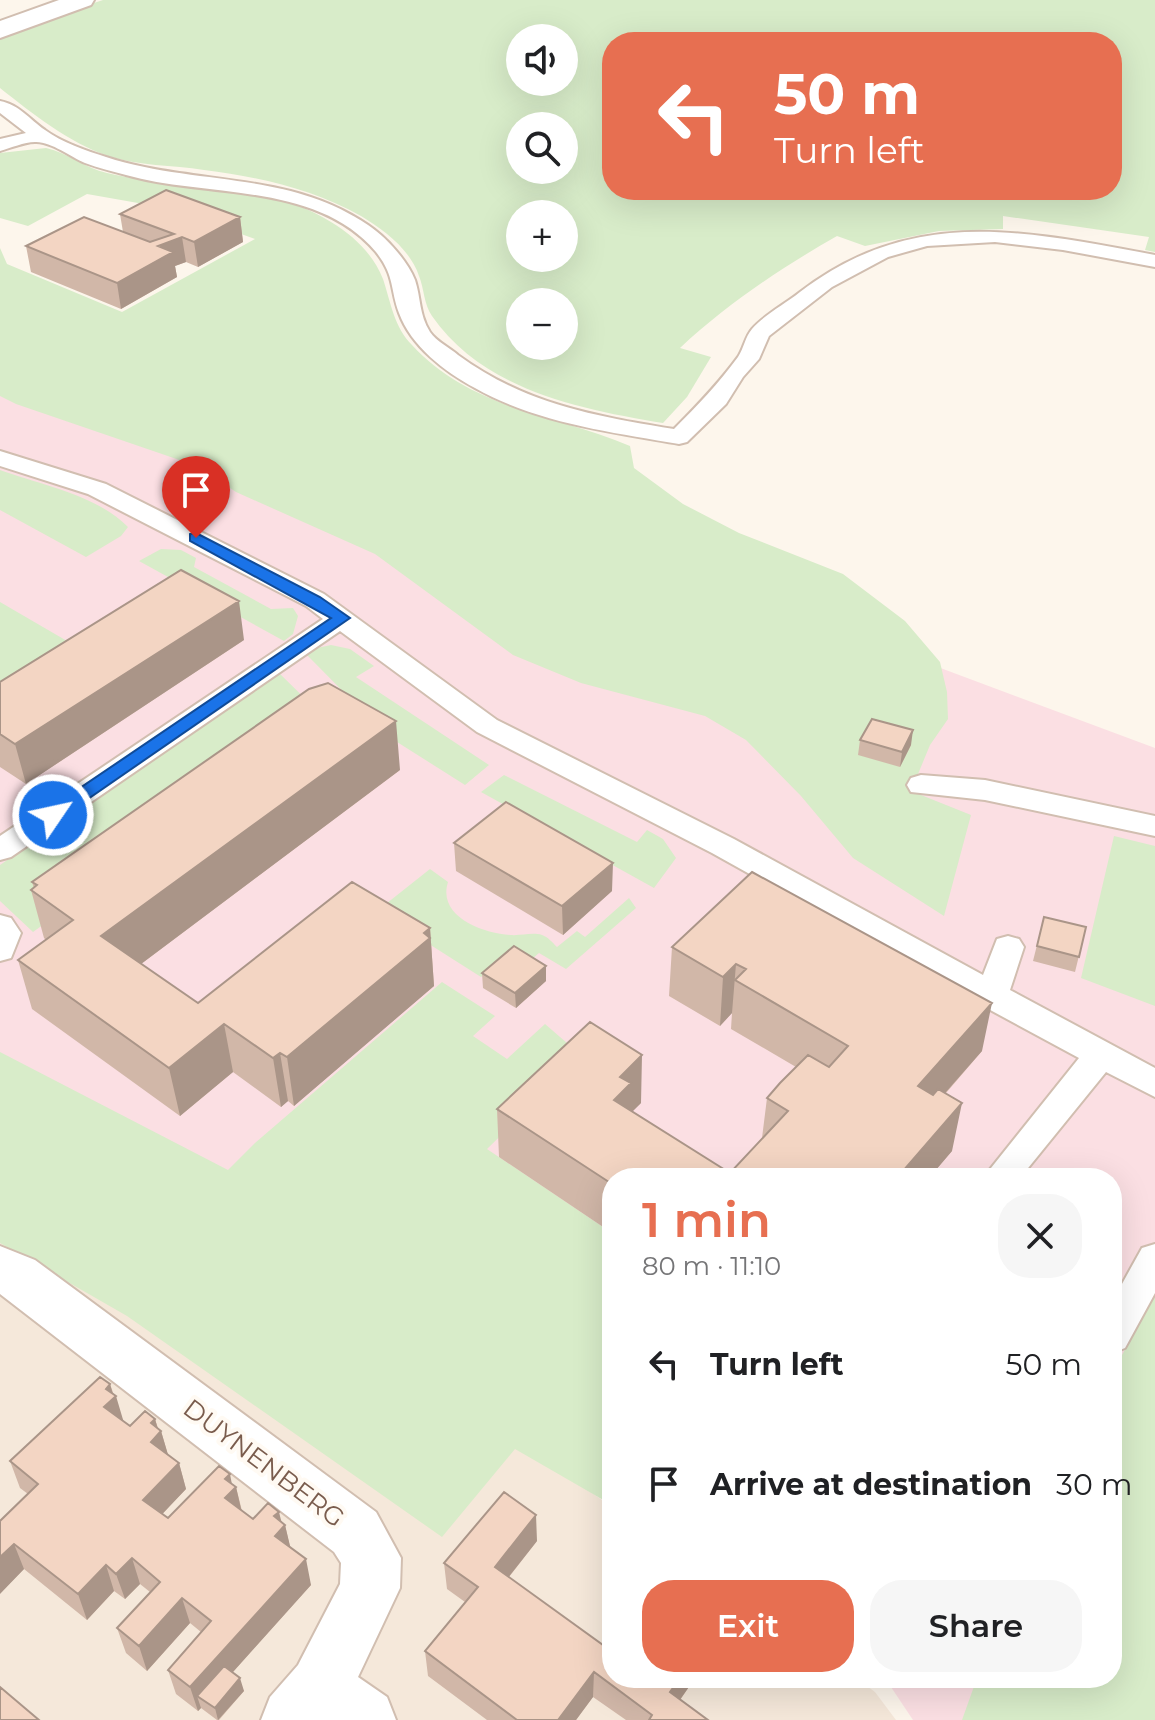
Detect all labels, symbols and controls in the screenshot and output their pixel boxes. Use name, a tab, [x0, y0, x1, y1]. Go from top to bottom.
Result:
map controls	[506, 24, 578, 360]
button: sound	[506, 24, 578, 96]
text: 50 m	[774, 60, 920, 128]
icon: left	[642, 64, 746, 168]
button: search	[506, 112, 578, 184]
text: Turn left	[774, 128, 925, 172]
button: +	[506, 200, 578, 272]
button: −	[506, 288, 578, 360]
pin	[162, 456, 230, 538]
icon: arrive	[174, 468, 218, 512]
position arrow	[11, 773, 95, 857]
text: 1 min	[642, 1191, 771, 1249]
button: close	[998, 1194, 1082, 1278]
text: 80 m · 11:10	[642, 1250, 781, 1282]
icon: left	[642, 1342, 686, 1386]
text: Turn left	[710, 1346, 843, 1383]
text: 50 m	[1005, 1346, 1082, 1383]
street label: DUYNENBERG	[177, 1392, 351, 1534]
icon: arrive	[642, 1462, 686, 1506]
text: Arrive at destination	[710, 1466, 1032, 1503]
text: 30 m	[1056, 1466, 1133, 1503]
button: Exit	[642, 1580, 854, 1672]
button: Share	[870, 1580, 1082, 1672]

